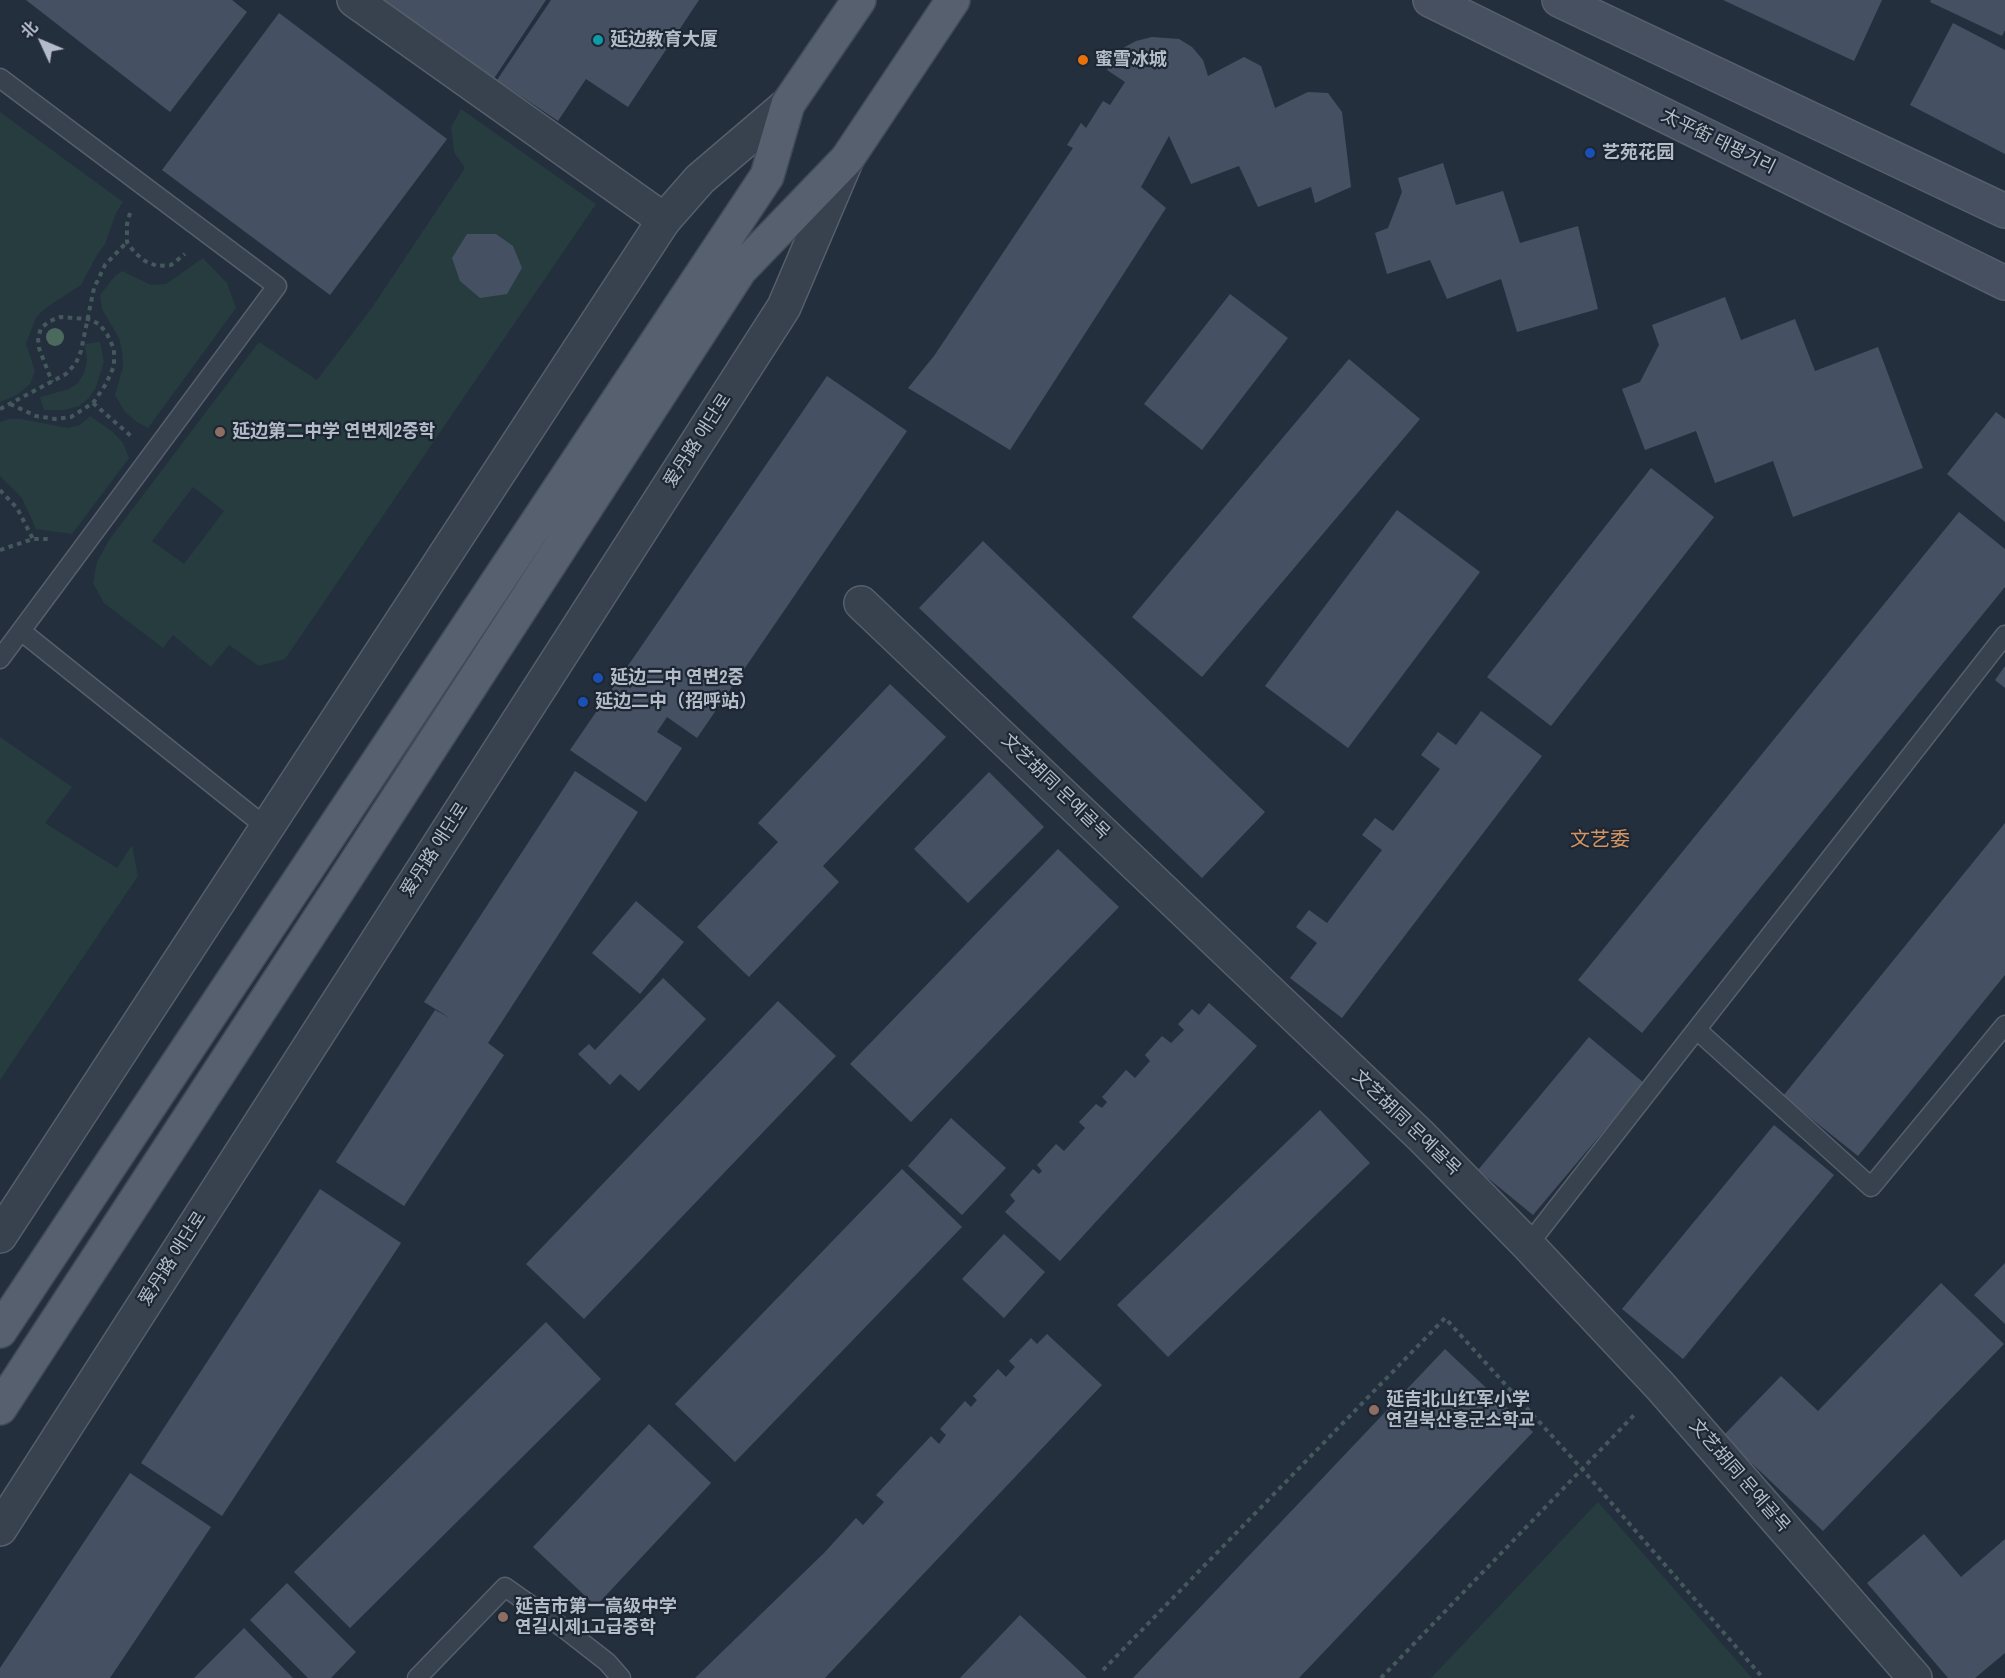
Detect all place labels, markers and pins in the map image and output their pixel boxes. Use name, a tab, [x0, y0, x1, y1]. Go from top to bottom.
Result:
place label: 延边教育大厦	[610, 29, 718, 51]
marker: 延边教育大厦	[591, 33, 605, 47]
place label: 蜜雪冰城	[1095, 49, 1167, 71]
marker: 蜜雪冰城	[1076, 53, 1090, 67]
place label: 艺苑花园	[1602, 142, 1674, 164]
marker: 艺苑花园	[1583, 146, 1597, 160]
place label: 延边第二中学 연변제2중학	[232, 421, 435, 443]
marker: 延边第二中学 연변제2중학	[213, 425, 227, 439]
place label: 延边二中 연변2중	[610, 667, 744, 689]
marker: 延边二中 연변2중	[591, 671, 605, 685]
place label: 延边二中（招呼站）	[595, 691, 757, 713]
marker: 延边二中（招呼站）	[576, 695, 590, 709]
place label: 延吉北山红军小学 연길북산홍군소학교	[1386, 1389, 1535, 1432]
marker: 延吉北山红军小学 연길북산홍군소학교	[1367, 1403, 1381, 1417]
place label: 延吉市第一高级中学 연길시제1고급중학	[515, 1596, 677, 1638]
marker: 延吉市第一高级中学 연길시제1고급중학	[496, 1610, 510, 1624]

